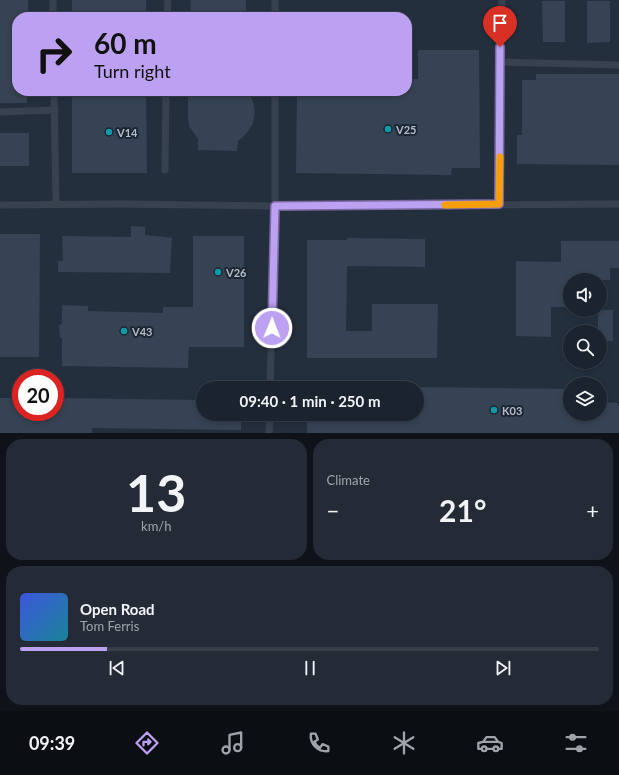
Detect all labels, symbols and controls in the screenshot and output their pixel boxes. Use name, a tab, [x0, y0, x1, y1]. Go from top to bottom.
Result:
pin	[483, 6, 517, 47]
icon: arrive	[489, 12, 511, 34]
text: 60 m	[94, 26, 157, 60]
icon: right	[28, 28, 80, 80]
text: Turn right	[94, 60, 171, 82]
place label: V25	[395, 123, 416, 136]
marker: V25	[383, 124, 393, 134]
place label: V14	[116, 126, 138, 139]
marker: V14	[104, 127, 114, 137]
place label: V26	[225, 266, 247, 279]
marker: V26	[213, 267, 223, 277]
map controls	[563, 273, 607, 421]
button: sound	[563, 273, 607, 317]
position arrow	[251, 307, 293, 349]
place label: V43	[131, 325, 152, 338]
button: search	[563, 325, 607, 369]
marker: V43	[119, 326, 129, 336]
speed limit sign: 20	[12, 369, 64, 421]
button: layers	[563, 377, 607, 421]
text: 09:40 · 1 min · 250 m	[240, 392, 380, 410]
place label: K03	[502, 404, 522, 417]
marker: K03	[489, 405, 499, 415]
text: 13	[126, 461, 186, 523]
text: Climate	[327, 472, 370, 488]
text: 21°	[439, 492, 486, 528]
text: −	[327, 497, 339, 524]
text: +	[586, 497, 599, 524]
text: km/h	[141, 518, 171, 534]
text: Open Road	[80, 600, 155, 618]
text: Tom Ferris	[80, 618, 139, 634]
icon: previous	[106, 657, 128, 679]
icon: pause	[299, 657, 321, 679]
icon: next	[492, 657, 514, 679]
icon: directions	[133, 729, 161, 757]
icon: music	[219, 729, 247, 757]
icon: phone	[305, 729, 333, 757]
icon: climate	[390, 729, 418, 757]
icon: car	[476, 729, 504, 757]
icon: filters	[562, 729, 590, 757]
text: 09:39	[29, 732, 75, 754]

